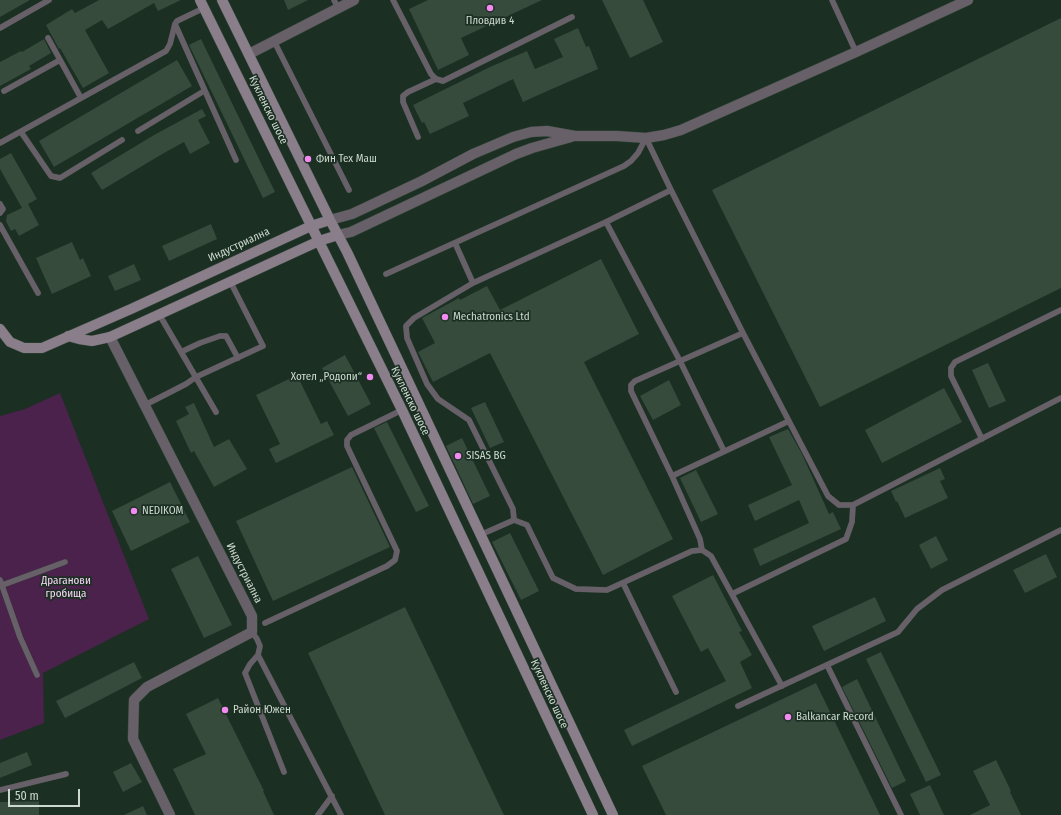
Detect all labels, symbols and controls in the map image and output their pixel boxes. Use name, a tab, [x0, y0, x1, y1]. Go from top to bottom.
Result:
marker: Пловдив 4	[485, 3, 495, 13]
place label: Пловдив 4	[466, 14, 514, 28]
street label: Кукленско шосе	[246, 74, 290, 146]
place label: Фин Тех Маш	[316, 152, 377, 166]
marker: Фин Тех Маш	[303, 154, 313, 164]
street label: Индустриална	[206, 225, 272, 265]
place label: Mechatronics Ltd	[453, 310, 530, 324]
marker: Mechatronics Ltd	[440, 312, 450, 322]
street label: Кукленско шосе	[388, 365, 432, 437]
place label: Хотел „Родопи“	[291, 370, 362, 384]
marker: Хотел „Родопи“	[365, 372, 375, 382]
place label: SISAS BG	[466, 449, 506, 463]
marker: SISAS BG	[453, 451, 463, 461]
place label: NEDIKOM	[142, 504, 183, 518]
marker: NEDIKOM	[129, 506, 139, 516]
street label: Индустриална	[223, 541, 265, 605]
park label: Драганови гробища	[41, 574, 91, 600]
street label: Кукленско шосе	[527, 657, 571, 731]
place label: Район Южен	[233, 703, 291, 717]
marker: Район Южен	[220, 705, 230, 715]
place label: Balkancar Record	[796, 710, 874, 724]
marker: Balkancar Record	[783, 712, 793, 722]
scale bar	[10, 781, 82, 807]
text: 50 m	[15, 789, 39, 803]

